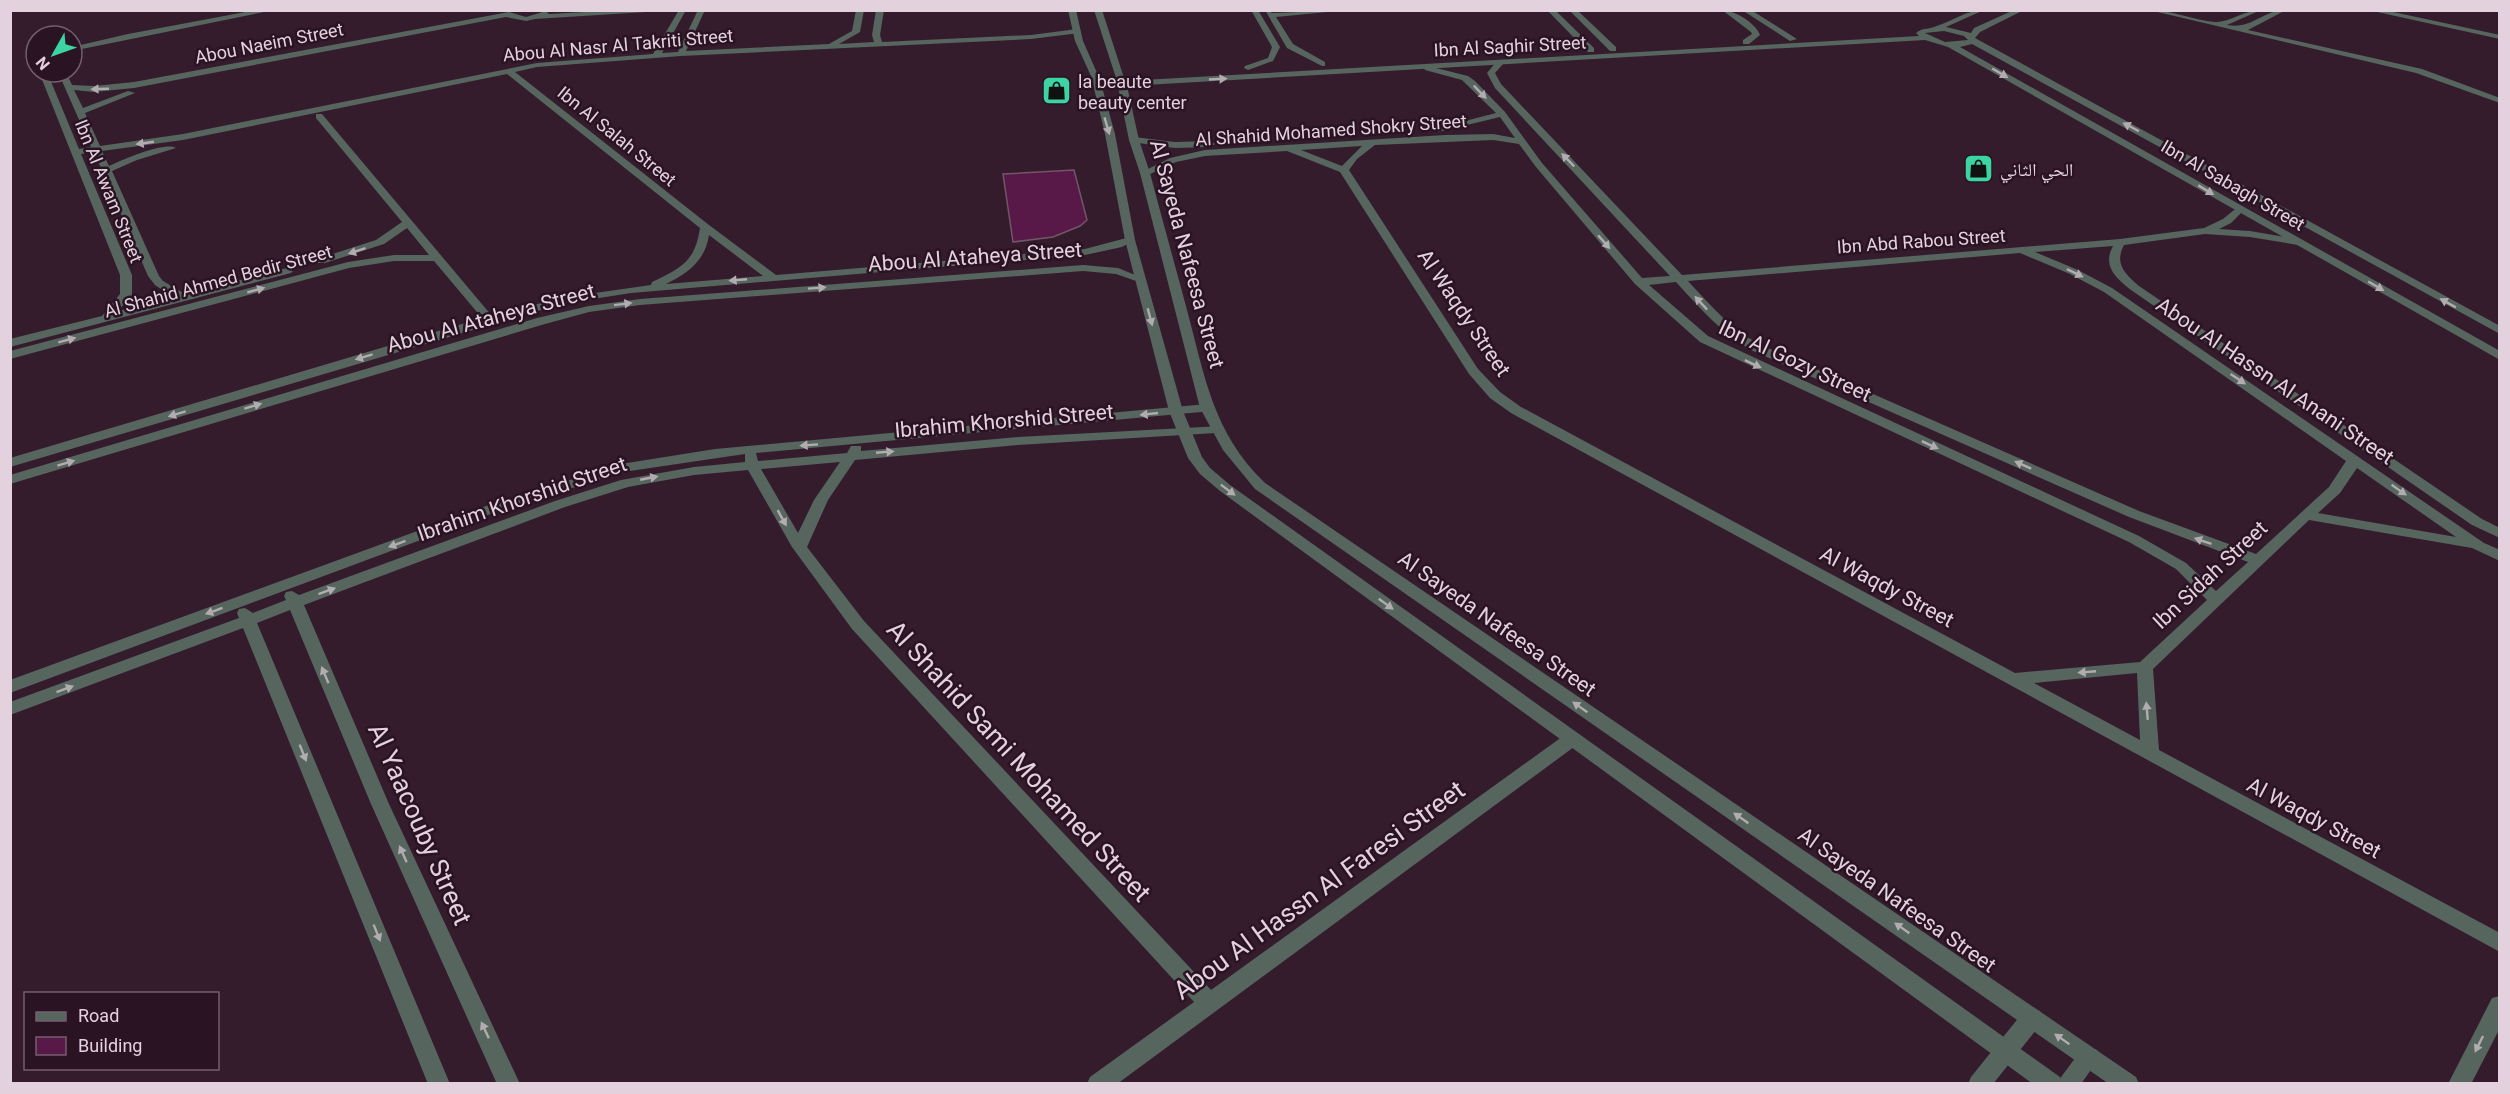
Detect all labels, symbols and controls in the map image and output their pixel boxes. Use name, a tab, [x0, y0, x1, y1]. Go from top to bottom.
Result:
street label: Abou Naeim Street	[193, 18, 345, 68]
north arrow	[24, 24, 84, 84]
street label: Abou Al Nasr Al Takriti Street	[502, 24, 734, 66]
street label: Ibn Al Saghir Street	[1433, 32, 1587, 60]
text: N	[32, 53, 54, 74]
one-way arrow	[1992, 67, 2008, 78]
place label: la beaute beauty center	[1078, 71, 1187, 113]
one-way arrow	[1208, 74, 1227, 83]
shop icon: la beaute beauty center	[1041, 75, 1073, 107]
street label: Ibn Al Salah Street	[553, 82, 681, 190]
one-way arrow	[91, 84, 110, 93]
one-way arrow	[1472, 84, 1486, 98]
street label: Al Shahid Mohamed Shokry Street	[1194, 110, 1468, 150]
street label: Ibn Al Awam Street	[71, 116, 147, 266]
one-way arrow	[1103, 117, 1112, 135]
one-way arrow	[2122, 122, 2139, 132]
street label: Ibn Al Sabagh Street	[2157, 135, 2309, 235]
street label: Al Sayeda Nafeesa Street	[1145, 137, 1229, 371]
one-way arrow	[136, 138, 155, 147]
shop icon: الحي الثاني	[1963, 153, 1995, 185]
one-way arrow	[1562, 154, 1576, 168]
place label: الحي الثاني	[2000, 159, 2073, 184]
one-way arrow	[2198, 184, 2214, 195]
street label: Ibn Abd Rabou Street	[1836, 225, 2006, 257]
one-way arrow	[1597, 234, 1610, 249]
street label: Abou Al Ataheya Street	[867, 238, 1083, 276]
street label: Al Shahid Ahmed Bedir Street	[102, 240, 334, 322]
street label: Al Waqdy Street	[1413, 245, 1515, 381]
one-way arrow	[348, 247, 366, 256]
one-way arrow	[2067, 268, 2084, 278]
one-way arrow	[729, 276, 748, 285]
street label: Abou Al Ataheya Street	[384, 279, 598, 357]
one-way arrow	[2368, 281, 2385, 291]
one-way arrow	[246, 284, 265, 294]
one-way arrow	[808, 284, 827, 293]
street label: Abou Al Hassn Al Anani Street	[2152, 292, 2398, 470]
one-way arrow	[1695, 296, 1709, 310]
one-way arrow	[2440, 298, 2457, 308]
one-way arrow	[613, 299, 632, 309]
one-way arrow	[1145, 307, 1155, 326]
street label: Ibn Al Gozy Street	[1715, 315, 1875, 407]
one-way arrow	[58, 334, 76, 344]
one-way arrow	[355, 353, 373, 362]
one-way arrow	[1744, 359, 1761, 368]
one-way arrow	[2230, 373, 2246, 385]
street label: Ibrahim Khorshid Street	[894, 399, 1115, 443]
one-way arrow	[244, 401, 262, 410]
one-way arrow	[1140, 409, 1159, 419]
one-way arrow	[168, 410, 186, 419]
one-way arrow	[799, 440, 818, 450]
one-way arrow	[1921, 441, 1939, 450]
one-way arrow	[875, 447, 894, 457]
street label: Ibrahim Khorshid Street	[414, 452, 630, 546]
one-way arrow	[58, 458, 76, 467]
one-way arrow	[2014, 460, 2032, 470]
one-way arrow	[640, 473, 659, 482]
one-way arrow	[1219, 484, 1235, 496]
one-way arrow	[2391, 484, 2407, 496]
one-way arrow	[776, 509, 786, 526]
street label: Ibn Sidah Street	[2148, 516, 2272, 634]
one-way arrow	[2194, 536, 2212, 546]
one-way arrow	[388, 539, 406, 549]
street label: Al Waqdy Street	[1816, 542, 1958, 632]
street label: Al Sayeda Nafeesa Street	[1394, 547, 1601, 702]
one-way arrow	[318, 586, 336, 596]
one-way arrow	[1378, 598, 1393, 610]
one-way arrow	[205, 607, 223, 617]
street label: Al Shahid Sami Mohamed Street	[881, 614, 1157, 908]
one-way arrow	[320, 665, 330, 683]
one-way arrow	[2077, 667, 2096, 677]
one-way arrow	[56, 683, 74, 693]
one-way arrow	[1573, 701, 1589, 713]
one-way arrow	[2142, 701, 2152, 720]
street label: Al Yaacouby Street	[362, 719, 478, 929]
one-way arrow	[298, 744, 308, 762]
street label: Al Waqdy Street	[2243, 773, 2385, 863]
street label: Abou Al Hassn Al Faresi Street	[1168, 774, 1470, 1006]
one-way arrow	[1733, 813, 1749, 824]
street label: Al Sayeda Nafeesa Street	[1794, 823, 2001, 978]
one-way arrow	[398, 845, 407, 862]
one-way arrow	[1894, 922, 1910, 934]
one-way arrow	[373, 924, 382, 942]
legend	[24, 992, 219, 1070]
text: Road	[78, 1005, 119, 1026]
one-way arrow	[480, 1022, 489, 1039]
one-way arrow	[2054, 1034, 2070, 1045]
text: Building	[78, 1035, 142, 1056]
one-way arrow	[2475, 1035, 2485, 1053]

